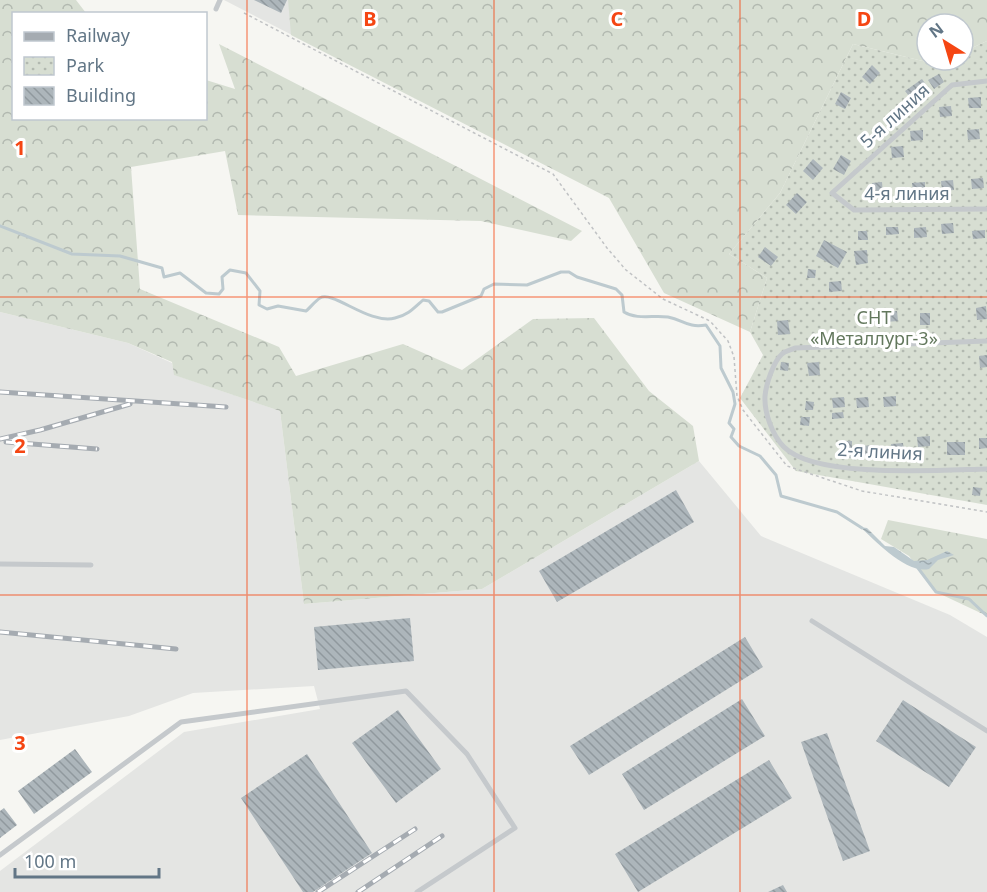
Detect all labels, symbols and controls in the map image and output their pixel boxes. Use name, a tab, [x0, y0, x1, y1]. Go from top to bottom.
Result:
text: B	[363, 5, 377, 32]
text: C	[611, 5, 624, 32]
text: D	[857, 5, 871, 32]
legend	[12, 12, 207, 120]
north arrow	[915, 12, 975, 72]
text: N	[924, 17, 948, 43]
text: Railway	[66, 23, 131, 47]
text: Park	[66, 53, 104, 77]
street label: 5-я линия	[855, 78, 934, 153]
text: Building	[66, 83, 136, 107]
text: 1	[14, 134, 26, 161]
street label: 4-я линия	[864, 181, 950, 205]
park label: СНТ «Металлург-3»	[810, 305, 938, 350]
text: 2	[14, 432, 26, 459]
street label: 2-я линия	[837, 437, 923, 465]
text: 3	[14, 729, 26, 756]
scale bar	[15, 841, 159, 879]
text: 100 m	[24, 849, 76, 873]

